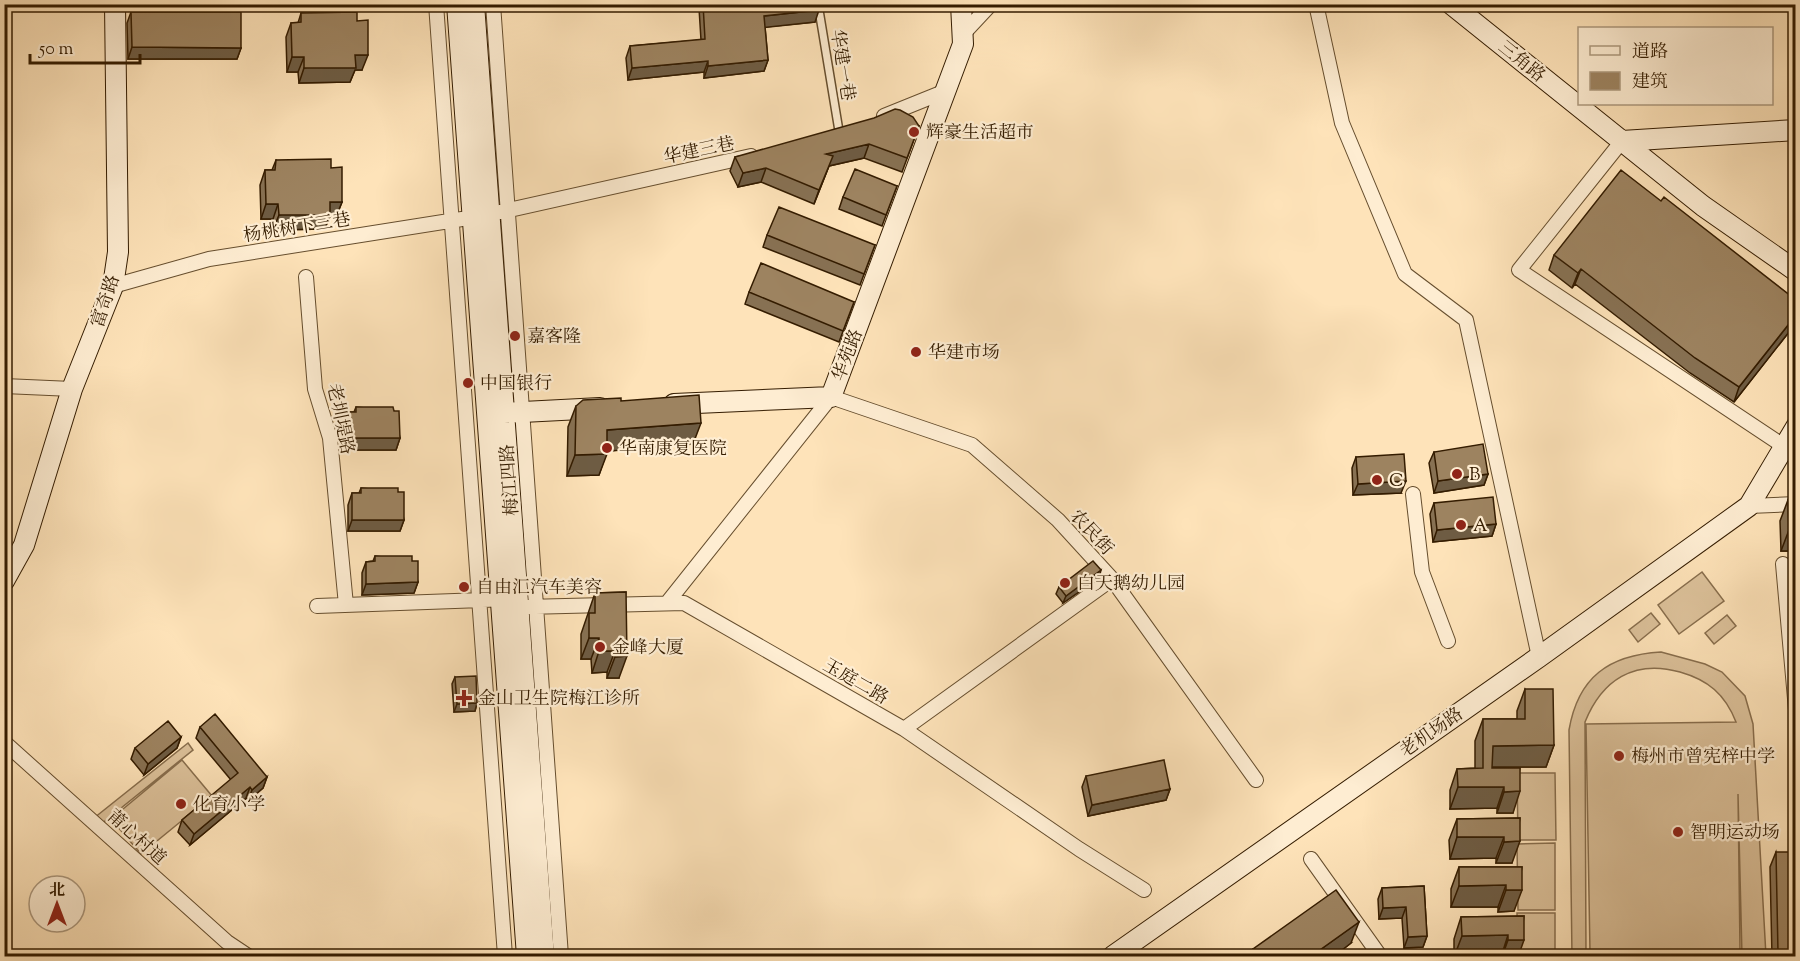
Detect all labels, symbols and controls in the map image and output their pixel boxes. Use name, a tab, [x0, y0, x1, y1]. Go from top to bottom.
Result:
scale bar	[30, 27, 140, 65]
legend	[1578, 27, 1773, 105]
street label: 华建一巷	[823, 28, 859, 103]
street label: 三角路	[1492, 35, 1550, 90]
text: 50 m	[38, 37, 74, 63]
text: 道路	[1632, 40, 1668, 66]
text: 建筑	[1632, 70, 1668, 96]
place label: 辉豪生活超市	[926, 121, 1034, 147]
marker: 辉豪生活超市	[907, 125, 921, 139]
street label: 华建三巷	[661, 132, 737, 172]
street label: 杨桃树下三巷	[242, 208, 353, 250]
street label: 富奇路	[86, 272, 128, 331]
place label: 嘉客隆	[527, 325, 581, 351]
street label: 华苑路	[827, 326, 871, 386]
marker: 嘉客隆	[508, 329, 522, 343]
place label: 华建市场	[928, 341, 1000, 367]
marker: 华建市场	[909, 345, 923, 359]
place label: 中国银行	[480, 372, 552, 398]
marker: 中国银行	[461, 376, 475, 390]
street label: 老圳堤路	[319, 381, 359, 457]
place label: 华南康复医院	[619, 437, 727, 463]
marker: 华南康复医院	[600, 441, 614, 455]
street label: 梅江四路	[496, 443, 526, 517]
place label: B	[1469, 463, 1480, 489]
marker: B	[1450, 467, 1464, 481]
place label: C	[1389, 469, 1404, 495]
marker: C	[1370, 473, 1384, 487]
street label: 农民街	[1063, 505, 1118, 562]
place label: A	[1473, 514, 1488, 540]
marker: A	[1454, 518, 1468, 532]
place label: 白天鹅幼儿园	[1077, 572, 1185, 598]
place label: 自由汇汽车美容	[476, 576, 602, 602]
marker: 白天鹅幼儿园	[1058, 576, 1072, 590]
marker: 自由汇汽车美容	[457, 580, 471, 594]
place label: 金峰大厦	[612, 636, 684, 662]
marker: 金峰大厦	[593, 640, 607, 654]
street label: 玉庭二路	[817, 653, 893, 712]
place label: 金山卫生院梅江诊所	[478, 687, 640, 713]
marker: 金山卫生院梅江诊所	[455, 689, 473, 707]
street label: 老机场路	[1395, 702, 1469, 765]
place label: 梅州市曾宪梓中学	[1631, 745, 1775, 771]
marker: 梅州市曾宪梓中学	[1612, 749, 1626, 763]
place label: 化育小学	[193, 793, 265, 819]
marker: 化育小学	[174, 797, 188, 811]
street label: 莆心村道	[100, 805, 171, 872]
place label: 智明运动场	[1690, 821, 1780, 847]
marker: 智明运动场	[1671, 825, 1685, 839]
north arrow	[27, 874, 87, 934]
text: 北	[49, 880, 65, 903]

